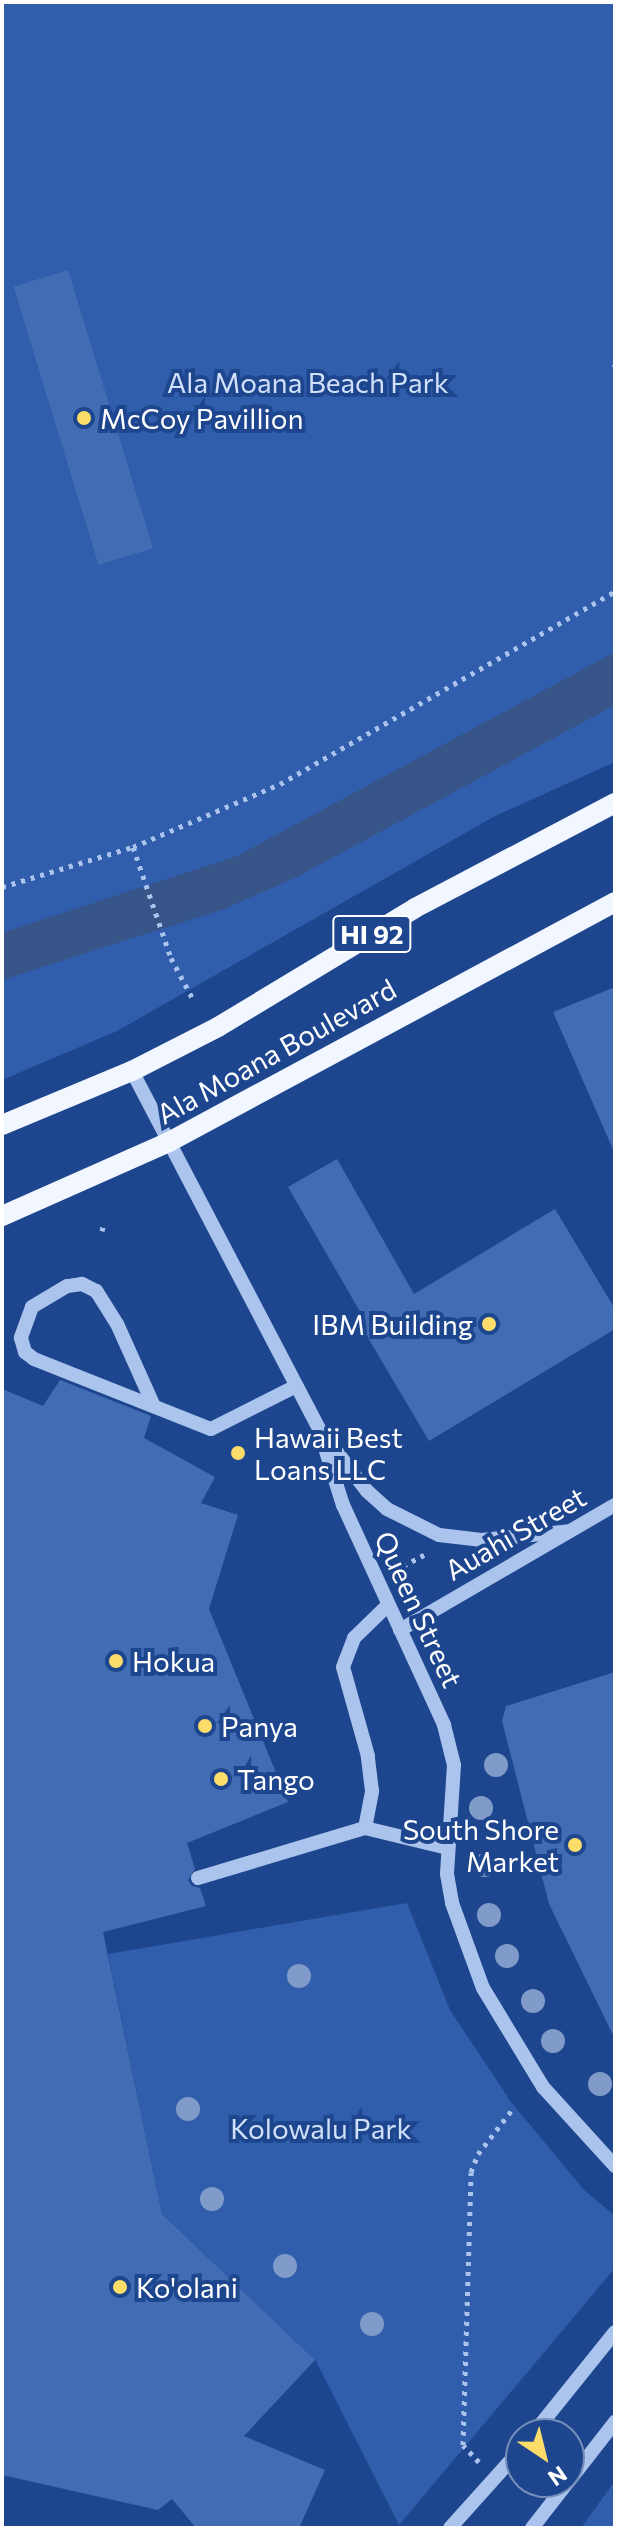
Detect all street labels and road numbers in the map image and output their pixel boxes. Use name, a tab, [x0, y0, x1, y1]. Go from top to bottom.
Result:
road number: HI 92	[332, 912, 412, 956]
street label: Ala Moana Boulevard	[151, 971, 401, 1131]
street label: Auahi Street	[439, 1479, 591, 1587]
street label: Queen Street	[368, 1525, 470, 1693]

